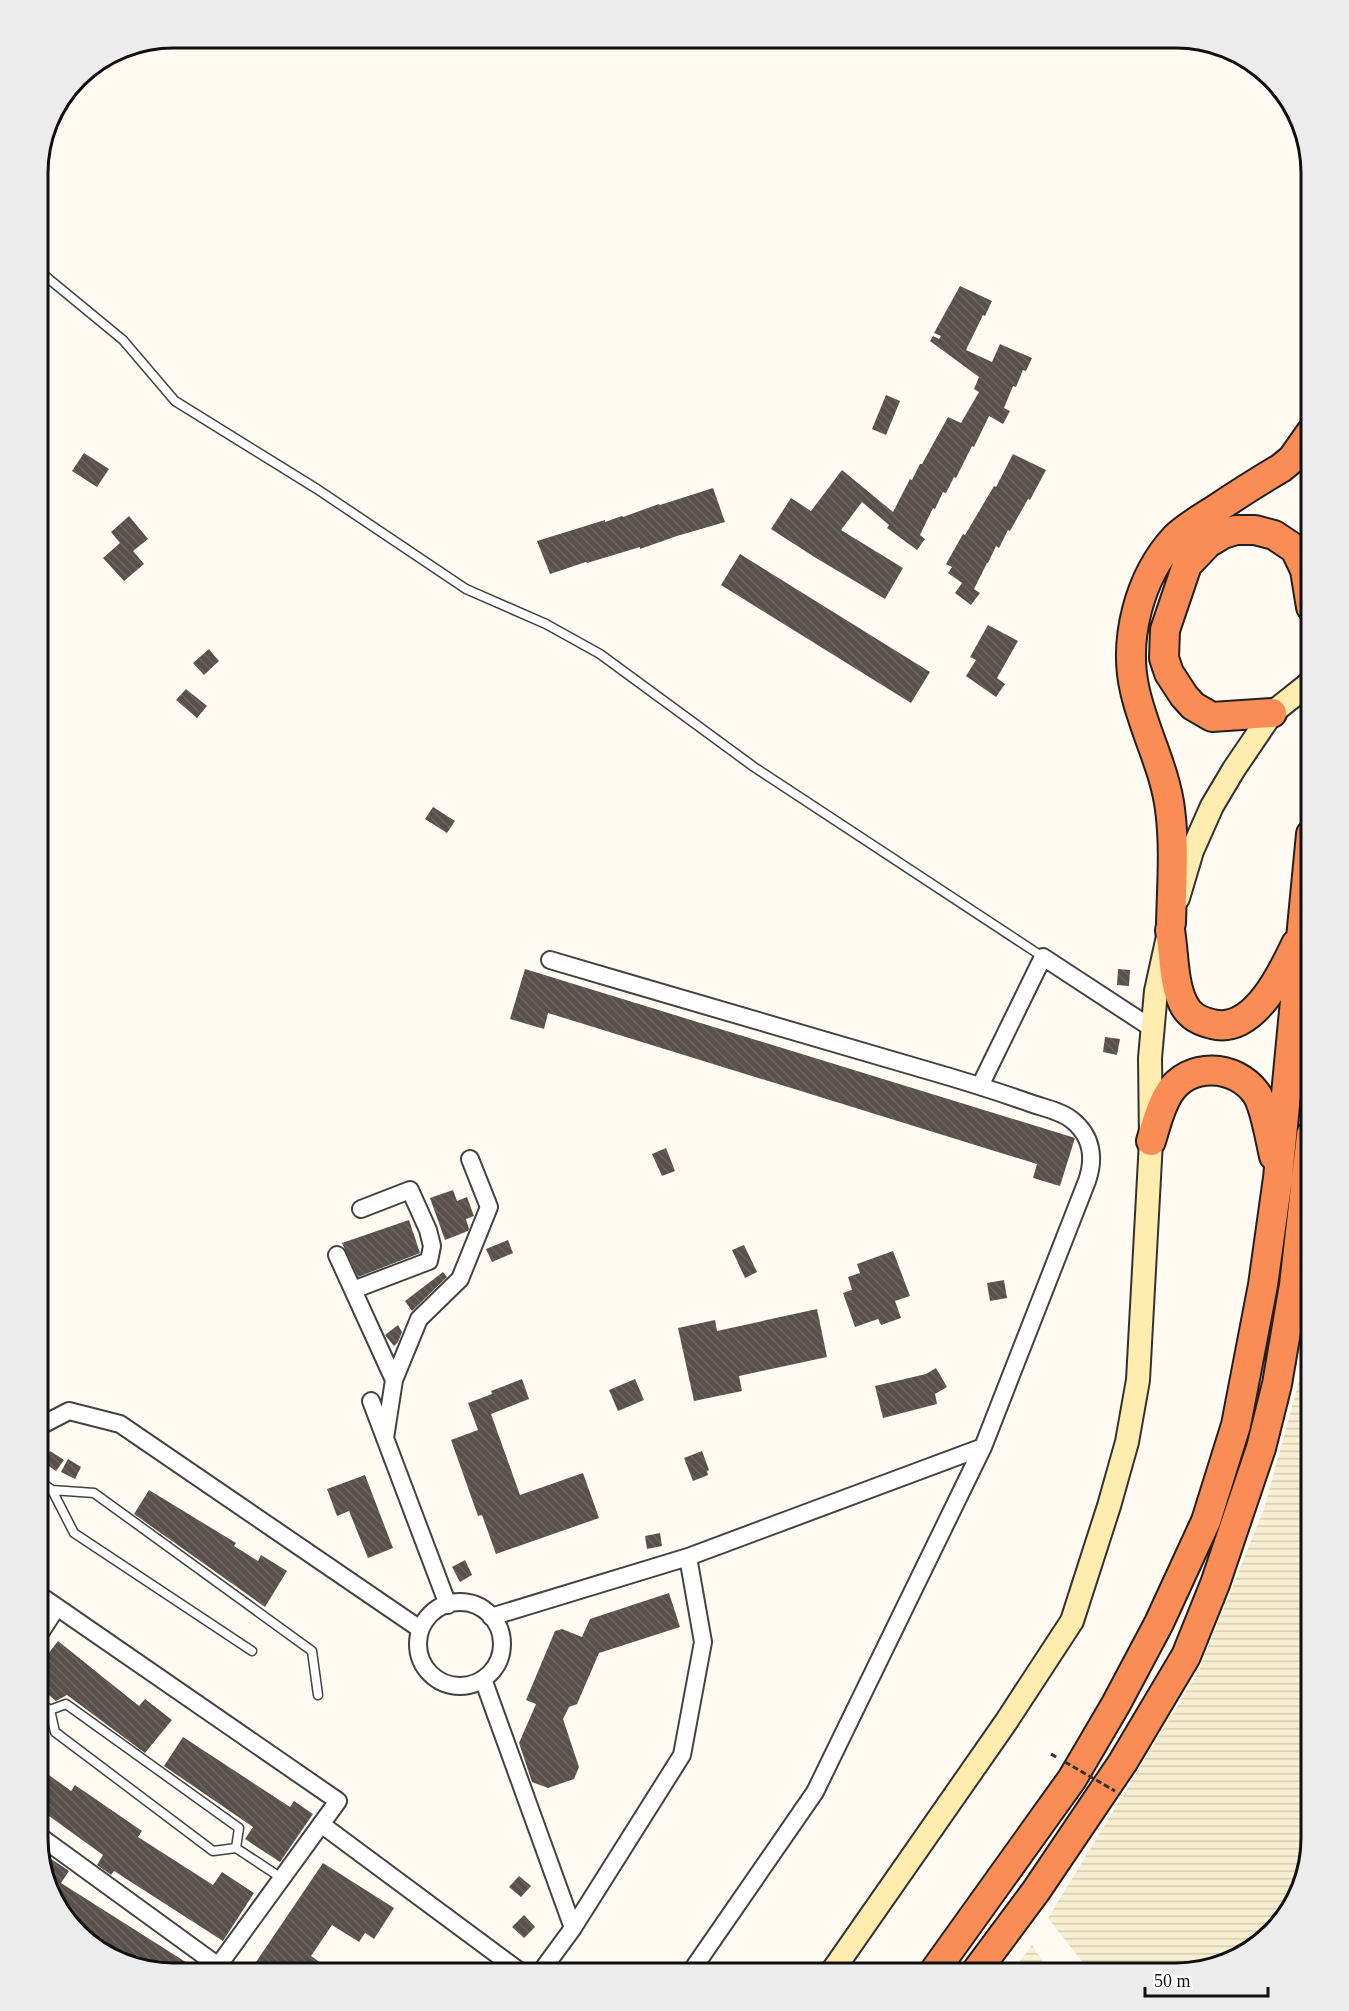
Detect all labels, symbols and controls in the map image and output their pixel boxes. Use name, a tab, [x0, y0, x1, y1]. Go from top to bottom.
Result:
scale bar	[1145, 1960, 1268, 1998]
text: 50 m	[1154, 1971, 1191, 1991]

